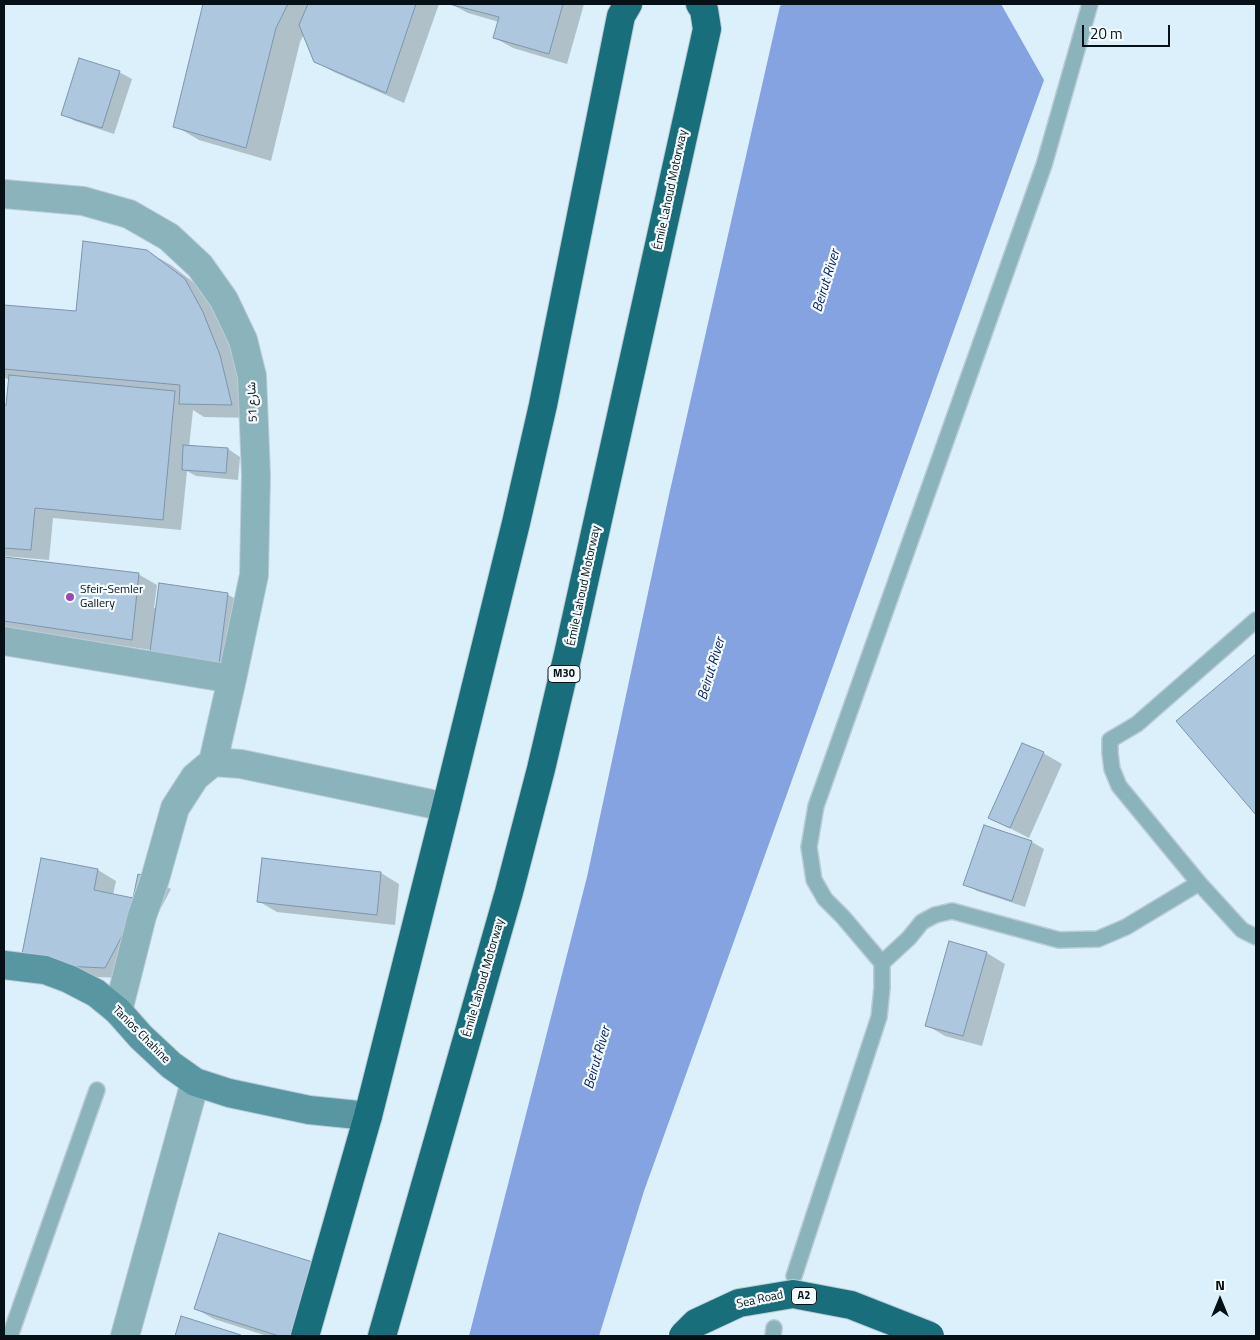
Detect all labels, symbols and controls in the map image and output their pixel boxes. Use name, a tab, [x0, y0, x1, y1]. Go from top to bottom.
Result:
scale bar	[1085, 15, 1172, 47]
text: 20 m	[1090, 22, 1123, 45]
street label: Émile Lahoud Motorway	[651, 129, 691, 251]
water label: Beirut River	[810, 248, 844, 314]
street label: شارع 51	[245, 382, 261, 422]
street label: Émile Lahoud Motorway	[564, 525, 604, 647]
place label: Sfeir-Semler Gallery	[80, 583, 143, 611]
marker: Sfeir-Semler Gallery	[64, 591, 76, 603]
water label: Beirut River	[695, 636, 729, 702]
road number: M30	[548, 666, 580, 682]
street label: Émile Lahoud Motorway	[460, 917, 508, 1039]
street label: Tanios Chahine	[109, 1003, 173, 1067]
water label: Beirut River	[581, 1025, 615, 1091]
text: N	[1215, 1274, 1225, 1295]
north arrow	[1195, 1275, 1245, 1325]
street label: Sea Road	[735, 1288, 785, 1312]
road number: A2	[792, 1288, 816, 1304]

